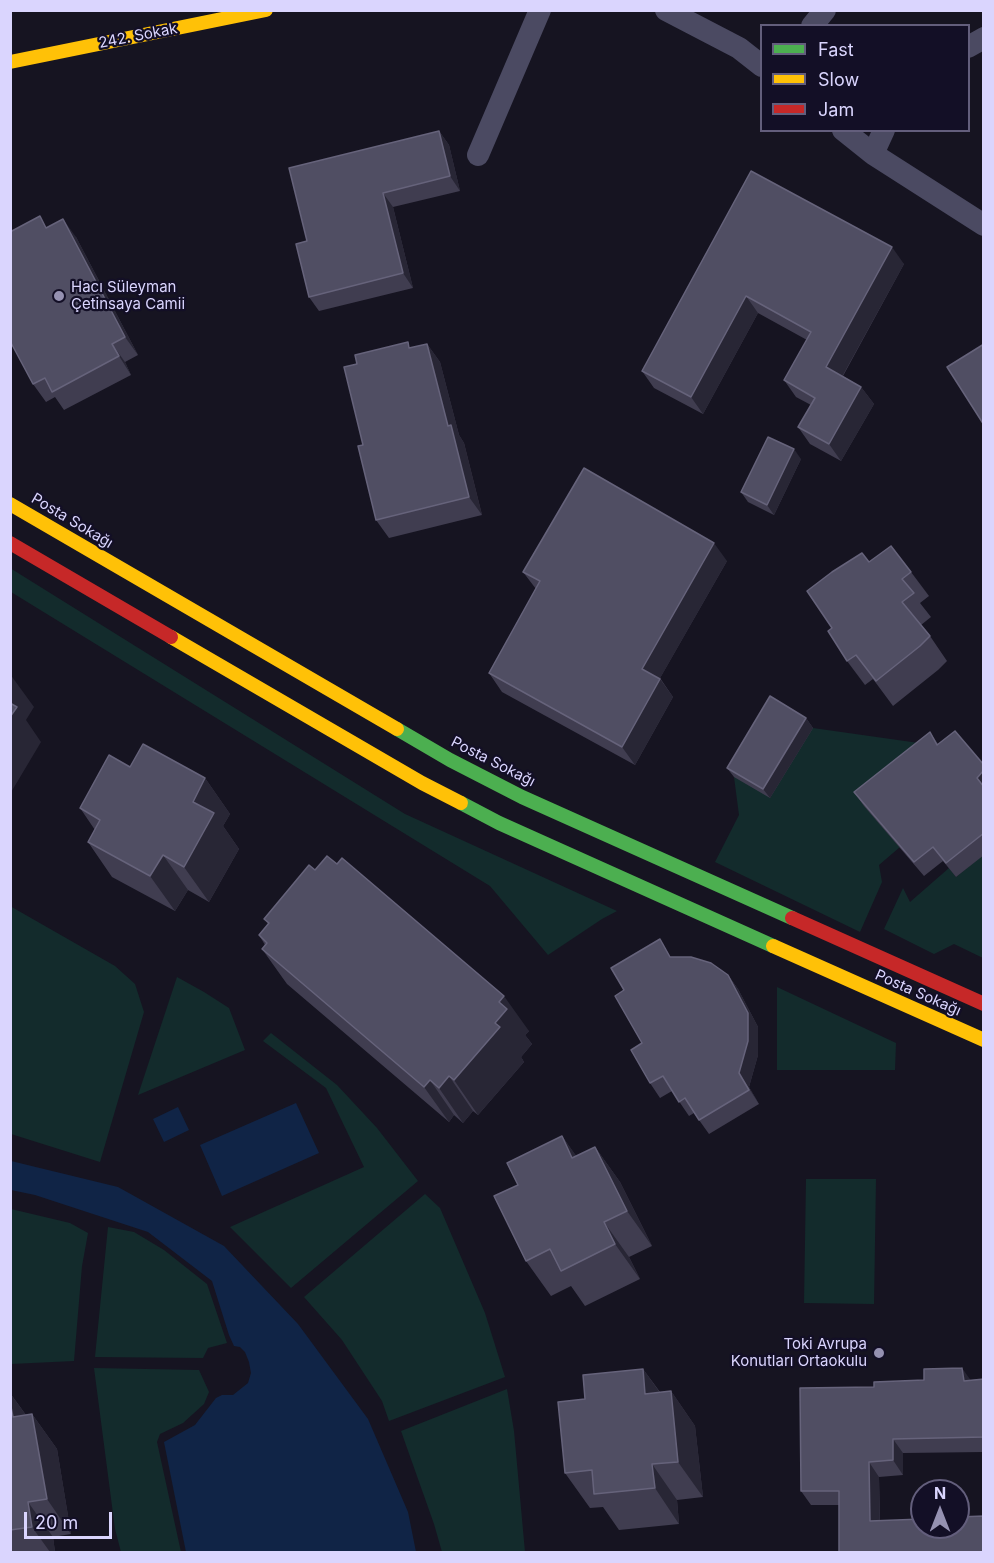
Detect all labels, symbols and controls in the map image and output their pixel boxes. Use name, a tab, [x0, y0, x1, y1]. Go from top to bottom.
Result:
street label: 242. Sokak	[97, 20, 179, 52]
legend	[760, 24, 970, 132]
text: Fast	[818, 39, 854, 60]
text: Slow	[818, 69, 859, 90]
text: Jam	[818, 99, 854, 120]
place label: Hacı Süleyman Çetinsaya Camii	[71, 278, 185, 313]
marker: Hacı Süleyman Çetinsaya Camii	[52, 289, 66, 303]
street label: Posta Sokağı	[28, 490, 116, 552]
street label: Posta Sokağı	[448, 733, 538, 791]
street label: Posta Sokağı	[872, 966, 964, 1020]
place label: Toki Avrupa Konutları Ortaokulu	[731, 1335, 867, 1370]
marker: Toki Avrupa Konutları Ortaokulu	[872, 1346, 886, 1360]
north arrow	[910, 1479, 970, 1539]
text: N	[934, 1483, 946, 1503]
scale bar	[27, 1500, 116, 1538]
text: 20 m	[35, 1512, 78, 1533]

